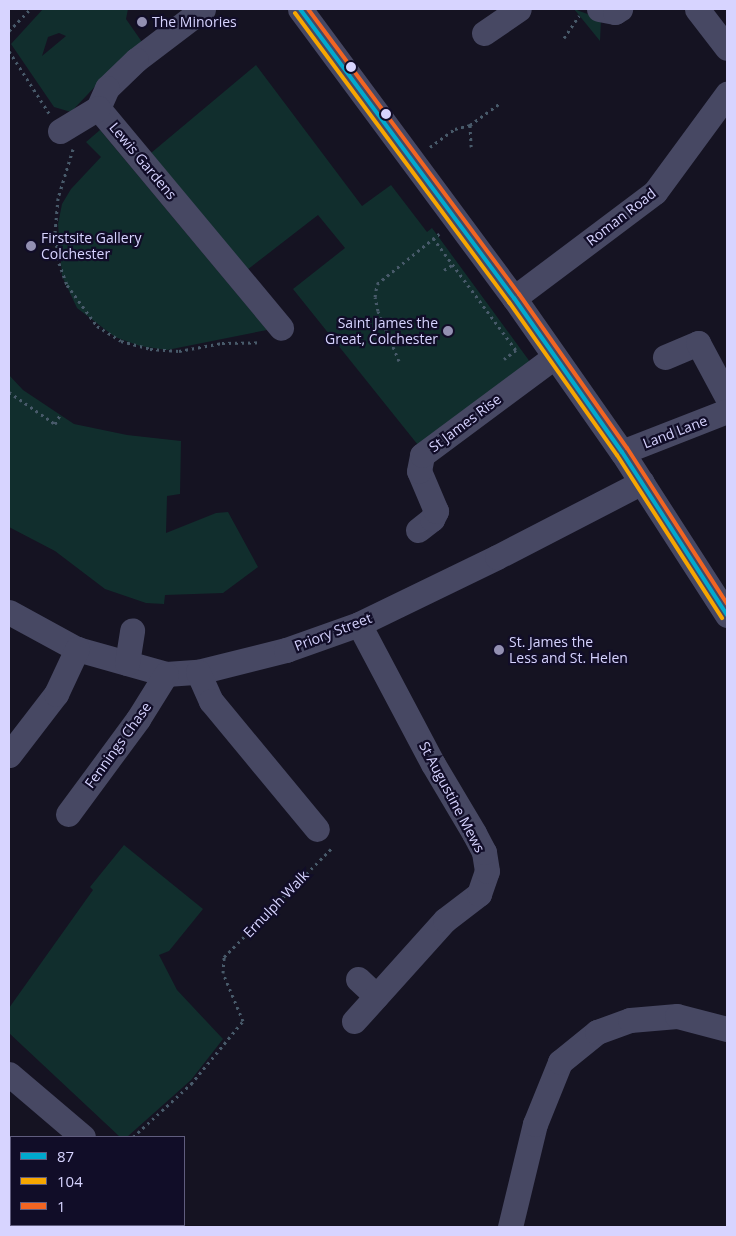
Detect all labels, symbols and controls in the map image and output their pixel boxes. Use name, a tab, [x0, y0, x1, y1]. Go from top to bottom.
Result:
place label: The Minories	[152, 14, 237, 30]
marker: The Minories	[136, 16, 148, 28]
unlabelled marker	[346, 62, 356, 72]
unlabelled marker	[381, 109, 391, 119]
street label: Lewis Gardens	[106, 119, 180, 203]
street label: Roman Road	[583, 185, 659, 249]
place label: Firstsite Gallery Colchester	[41, 230, 141, 262]
marker: Firstsite Gallery Colchester	[25, 240, 37, 252]
place label: Saint James the Great, Colchester	[325, 315, 438, 348]
marker: Saint James the Great, Colchester	[442, 325, 454, 337]
street label: St James Rise	[426, 391, 504, 455]
street label: Land Lane	[641, 412, 709, 452]
street label: Priory Street	[292, 610, 374, 654]
place label: St. James the Less and St. Helen	[509, 634, 628, 666]
marker: St. James the Less and St. Helen	[493, 644, 505, 656]
street label: Fennings Chase	[81, 699, 155, 791]
street label: St Augustine Mews	[416, 739, 488, 855]
street label: Ernulph Walk	[240, 867, 312, 941]
legend	[10, 1136, 185, 1226]
text: 87	[57, 1146, 74, 1166]
text: 104	[57, 1171, 83, 1191]
text: 1	[57, 1196, 66, 1216]

